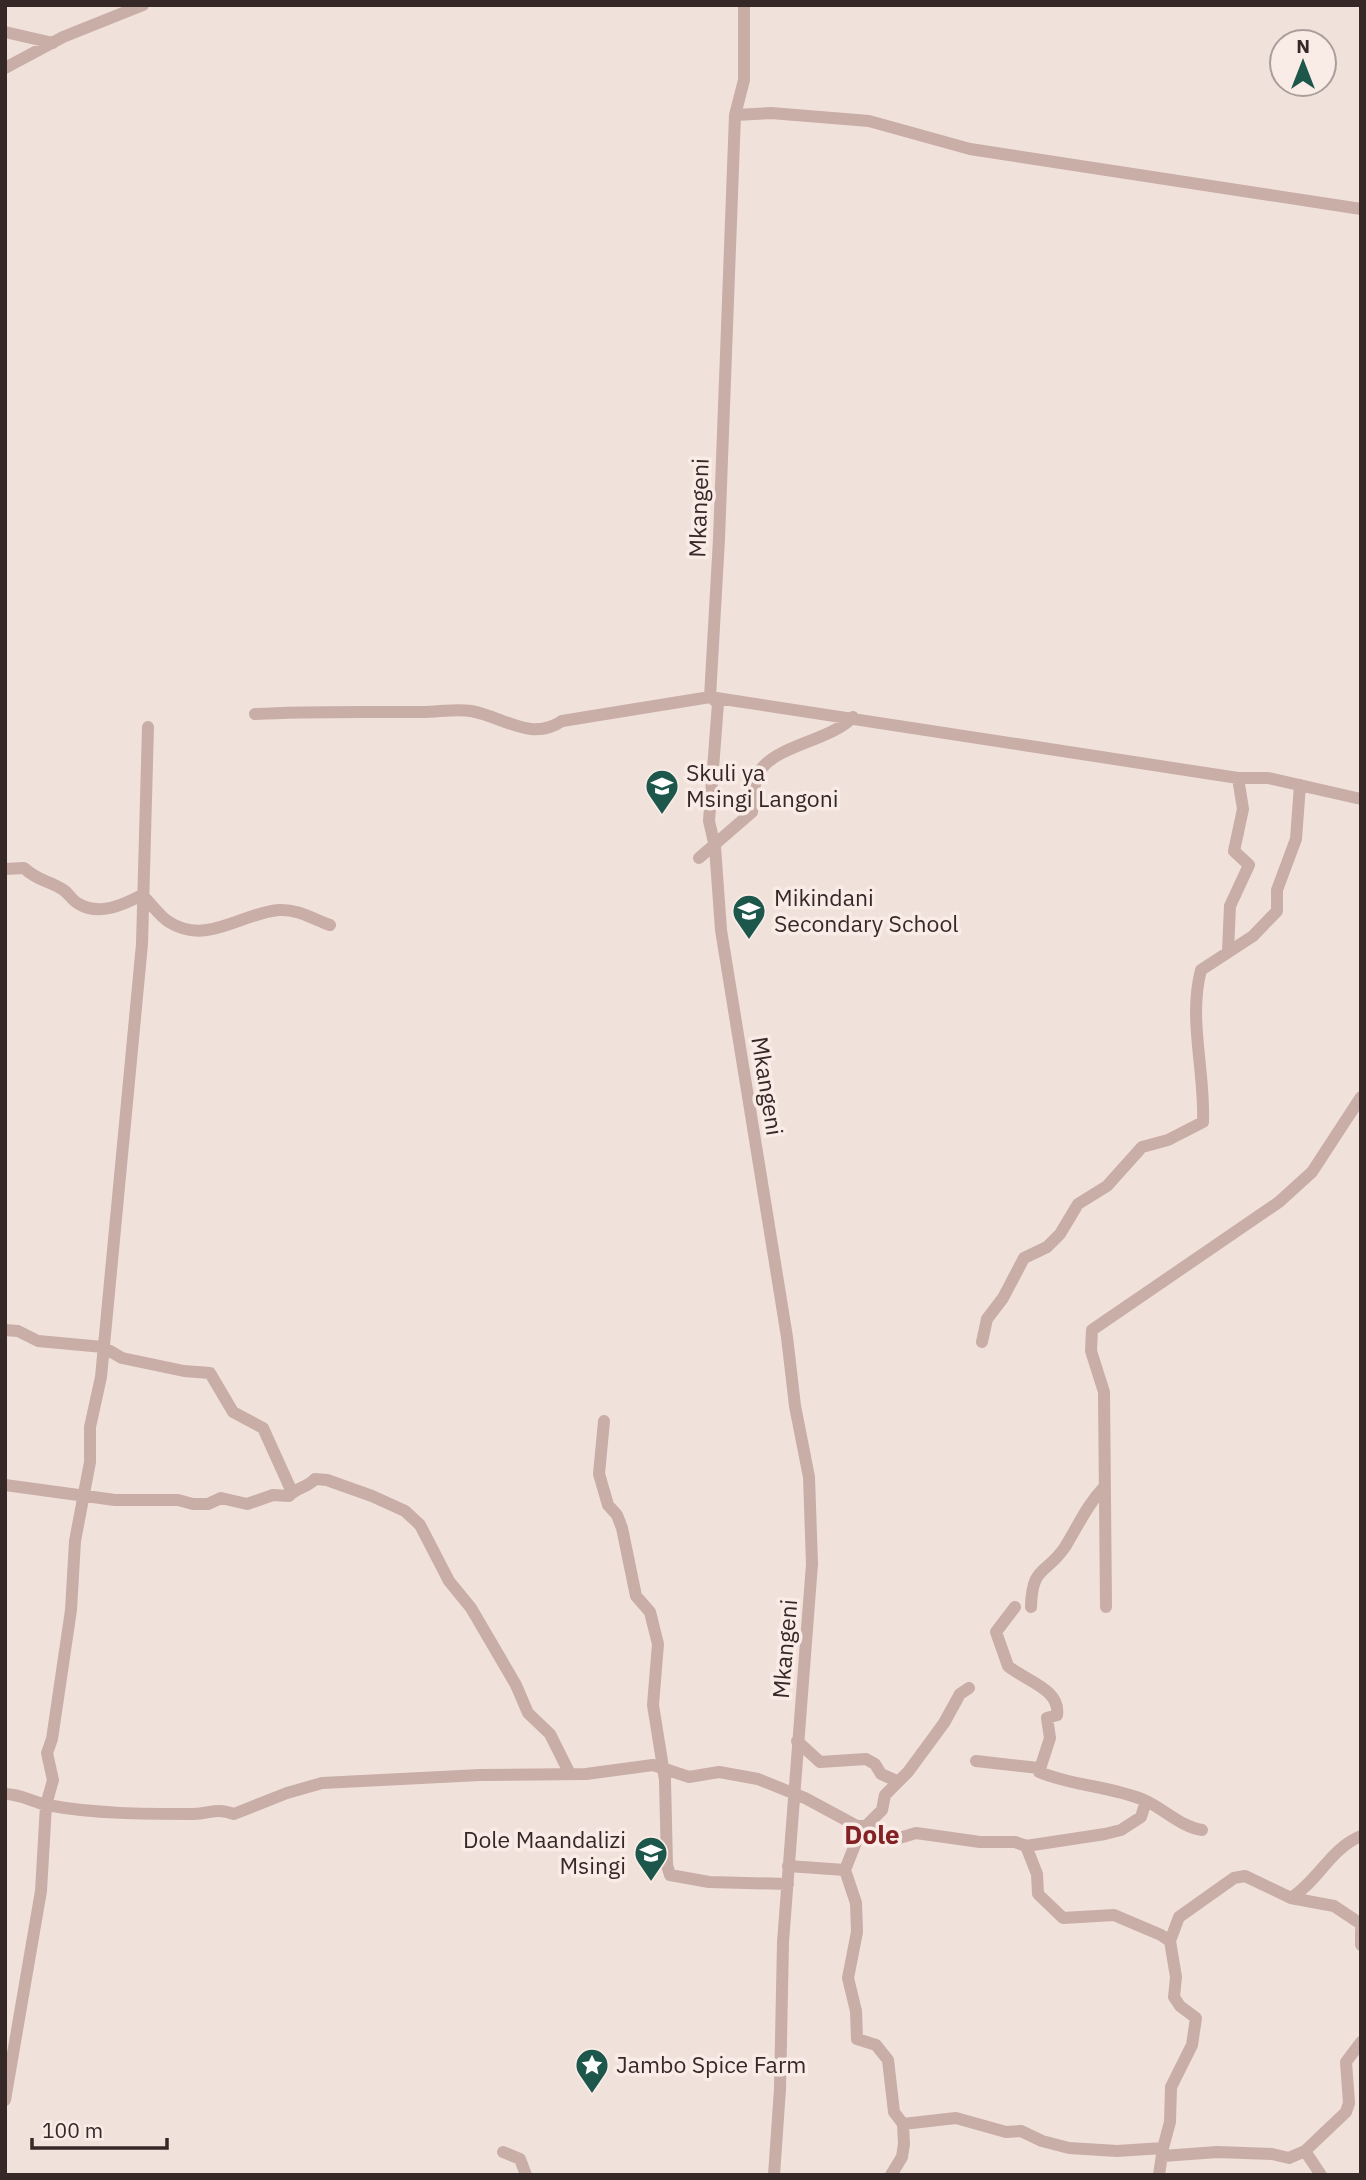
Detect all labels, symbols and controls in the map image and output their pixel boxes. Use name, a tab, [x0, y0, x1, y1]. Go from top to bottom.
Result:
north arrow	[1268, 28, 1338, 98]
text: N	[1296, 34, 1310, 58]
street label: Mkangeni	[681, 458, 715, 558]
place label: Skuli ya Msingi Langoni	[686, 757, 839, 813]
school or university icon: Skuli ya Msingi Langoni	[643, 767, 681, 816]
place label: Mikindani Secondary School	[774, 882, 959, 938]
school or university icon: Mikindani Secondary School	[730, 892, 768, 941]
street label: Mkangeni	[745, 1034, 791, 1137]
street label: Mkangeni	[765, 1598, 803, 1700]
district label: Dole	[844, 1817, 900, 1851]
place label: Dole Maandalizi Msingi	[463, 1824, 626, 1880]
school or university icon: Dole Maandalizi Msingi	[632, 1834, 670, 1883]
place icon: Jambo Spice Farm	[573, 2046, 611, 2095]
place label: Jambo Spice Farm	[616, 2049, 806, 2079]
scale bar	[32, 2106, 166, 2150]
text: 100 m	[42, 2116, 103, 2144]

